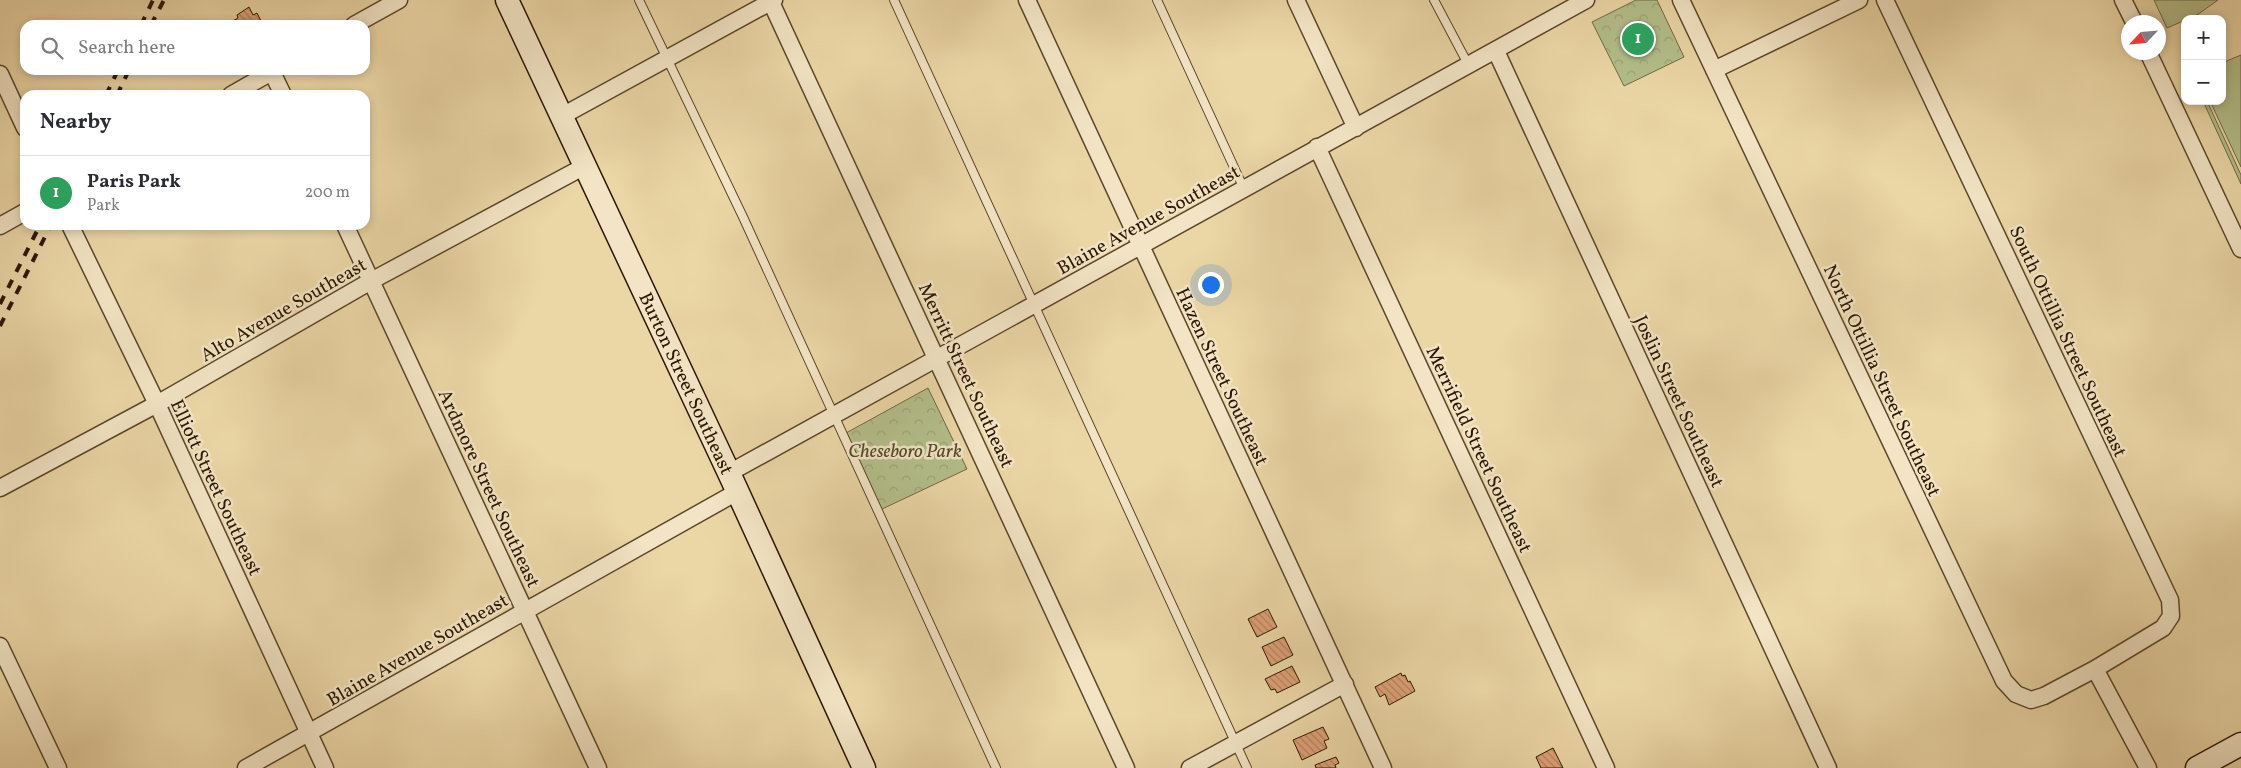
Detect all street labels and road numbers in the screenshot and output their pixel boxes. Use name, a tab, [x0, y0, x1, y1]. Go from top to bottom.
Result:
street label: Blaine Avenue Southeast	[1053, 159, 1245, 282]
street label: South Ottillia Street Southeast	[2002, 222, 2132, 462]
street label: Alto Avenue Southeast	[196, 252, 372, 369]
street label: North Ottillia Street Southeast	[1816, 261, 1947, 501]
street label: Merritt Street Southeast	[911, 279, 1020, 473]
street label: Hazen Street Southeast	[1168, 284, 1274, 470]
street label: Burton Street Southeast	[631, 288, 739, 480]
street label: Joslin Street Southeast	[1627, 312, 1730, 492]
street label: Merrifield Street Southeast	[1419, 342, 1538, 558]
street label: Ardmore Street Southeast	[431, 386, 546, 592]
street label: Elliott Street Southeast	[163, 395, 268, 581]
street label: Blaine Avenue Southeast	[323, 588, 514, 713]

